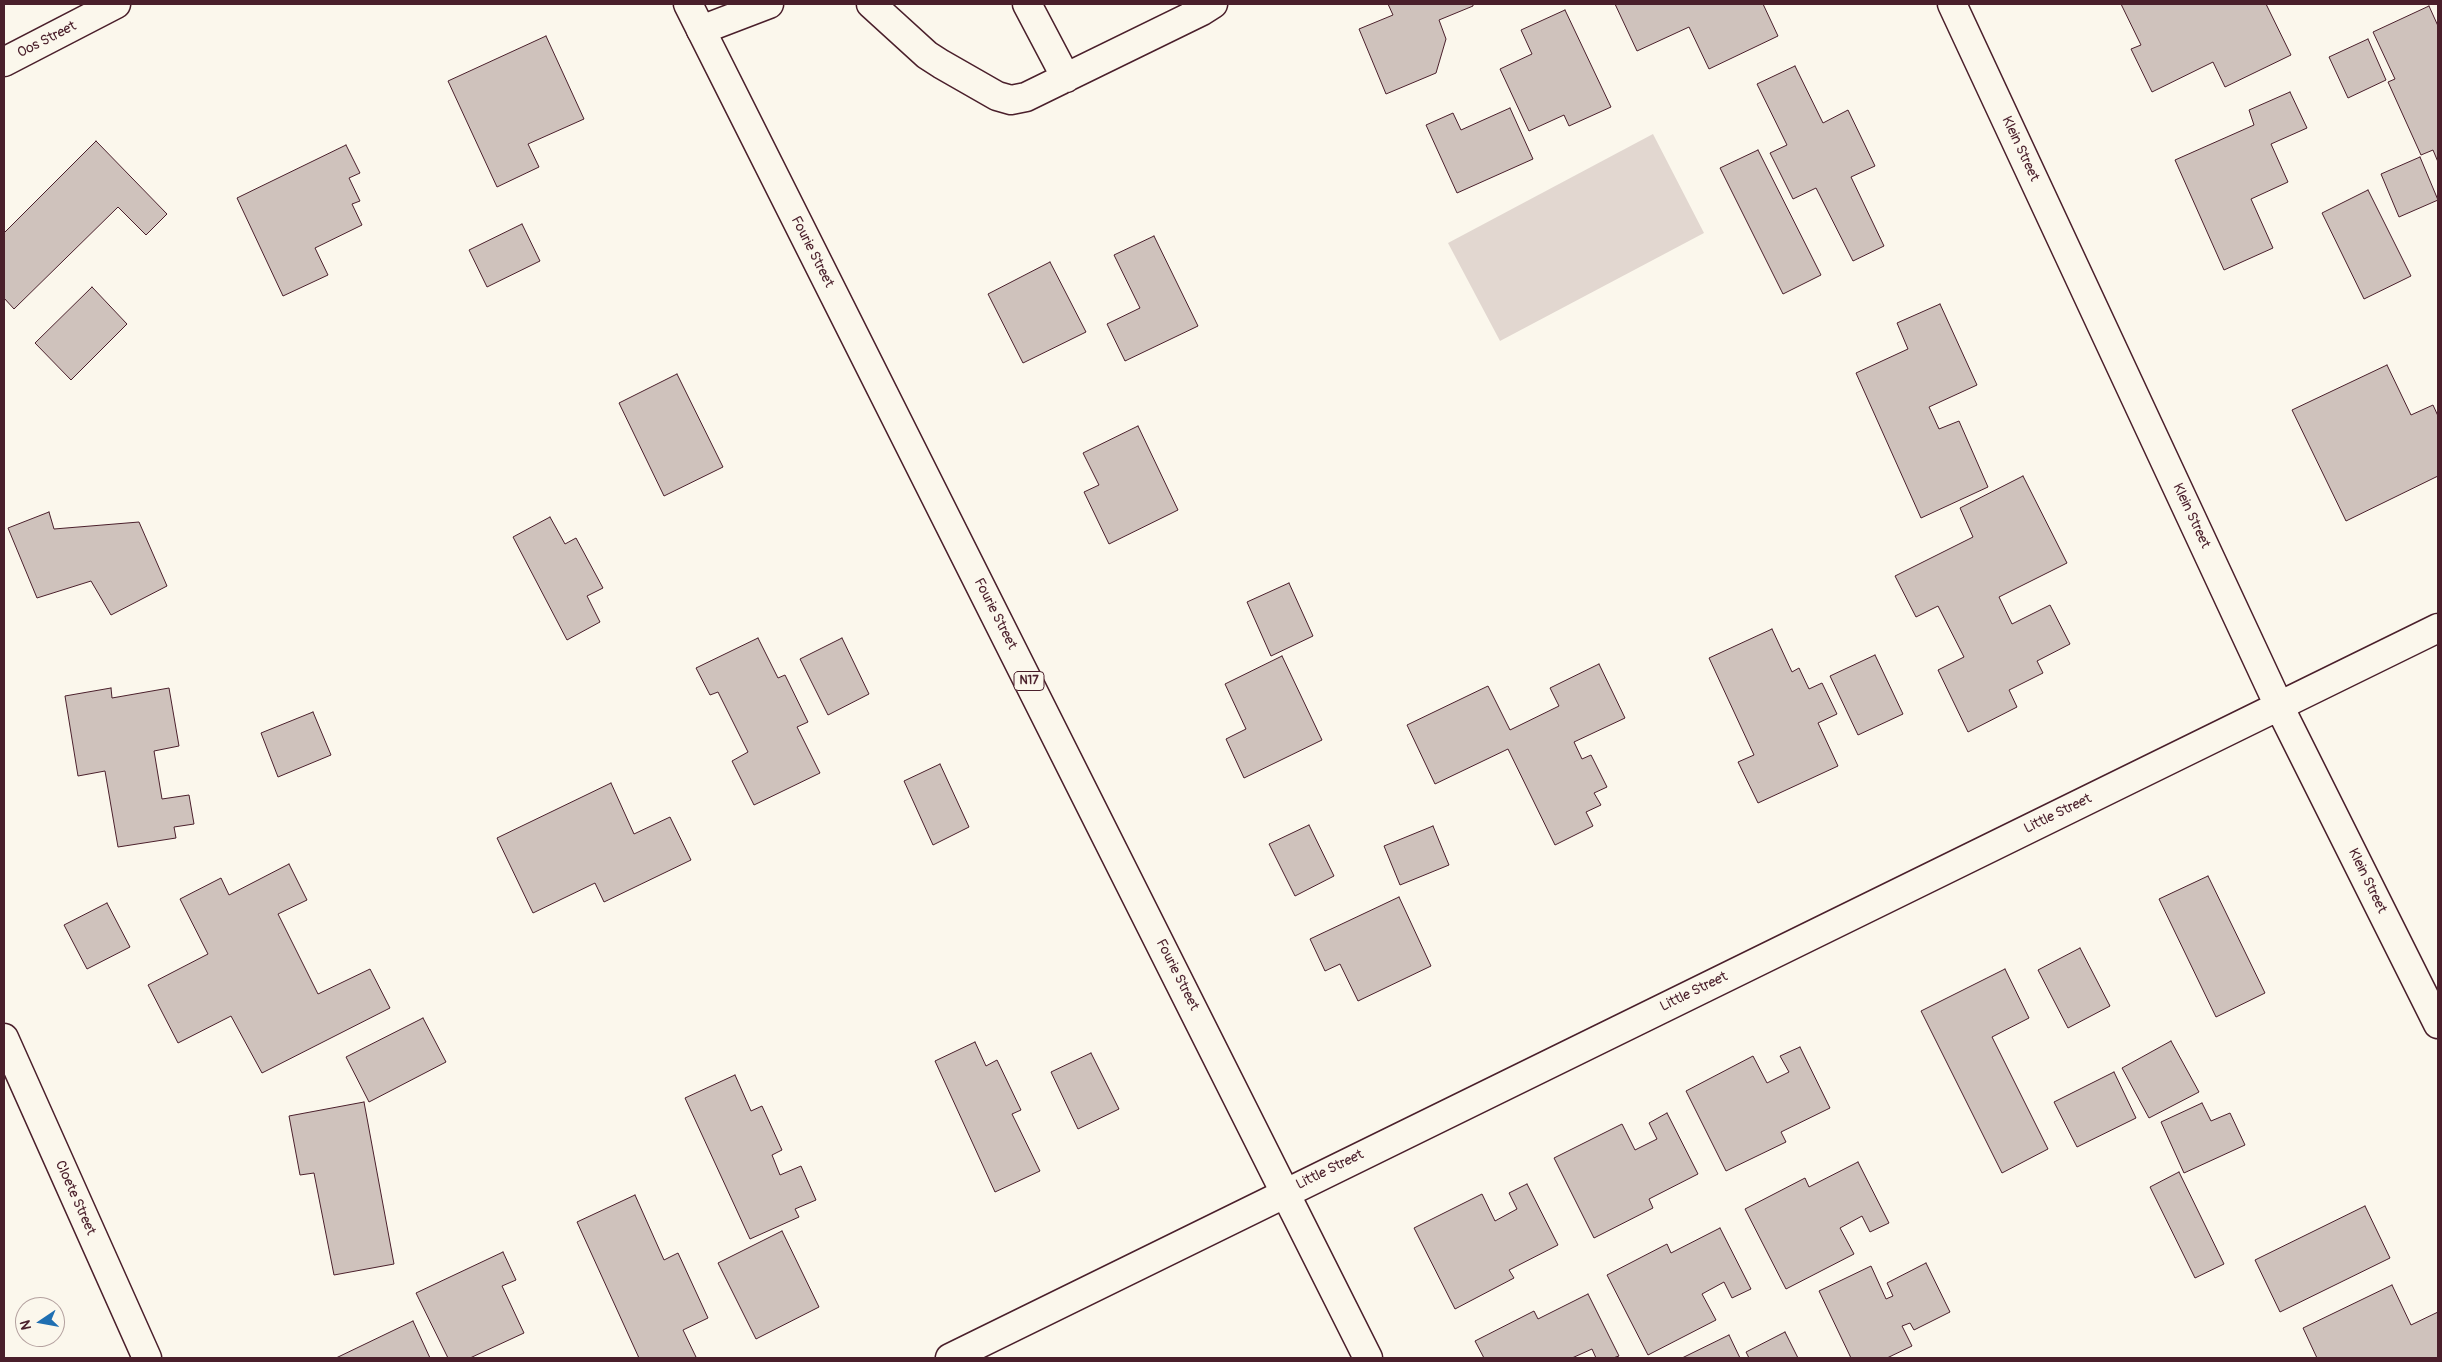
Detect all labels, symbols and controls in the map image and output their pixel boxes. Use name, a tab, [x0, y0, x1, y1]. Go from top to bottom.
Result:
street label: Oos Street	[15, 18, 79, 62]
street label: Klein Street	[1998, 114, 2042, 184]
street label: Fourie Street	[787, 214, 837, 290]
street label: Klein Street	[2169, 481, 2213, 551]
street label: Fourie Street	[970, 576, 1020, 652]
road number: N17	[1014, 671, 1044, 690]
street label: Little Street	[2022, 790, 2094, 838]
street label: Klein Street	[2344, 846, 2390, 916]
street label: Fourie Street	[1152, 937, 1202, 1013]
street label: Little Street	[1658, 968, 1730, 1016]
street label: Little Street	[1294, 1146, 1366, 1194]
street label: Cloete Street	[51, 1158, 99, 1238]
north arrow	[15, 1297, 65, 1347]
text: N	[17, 1319, 35, 1331]

